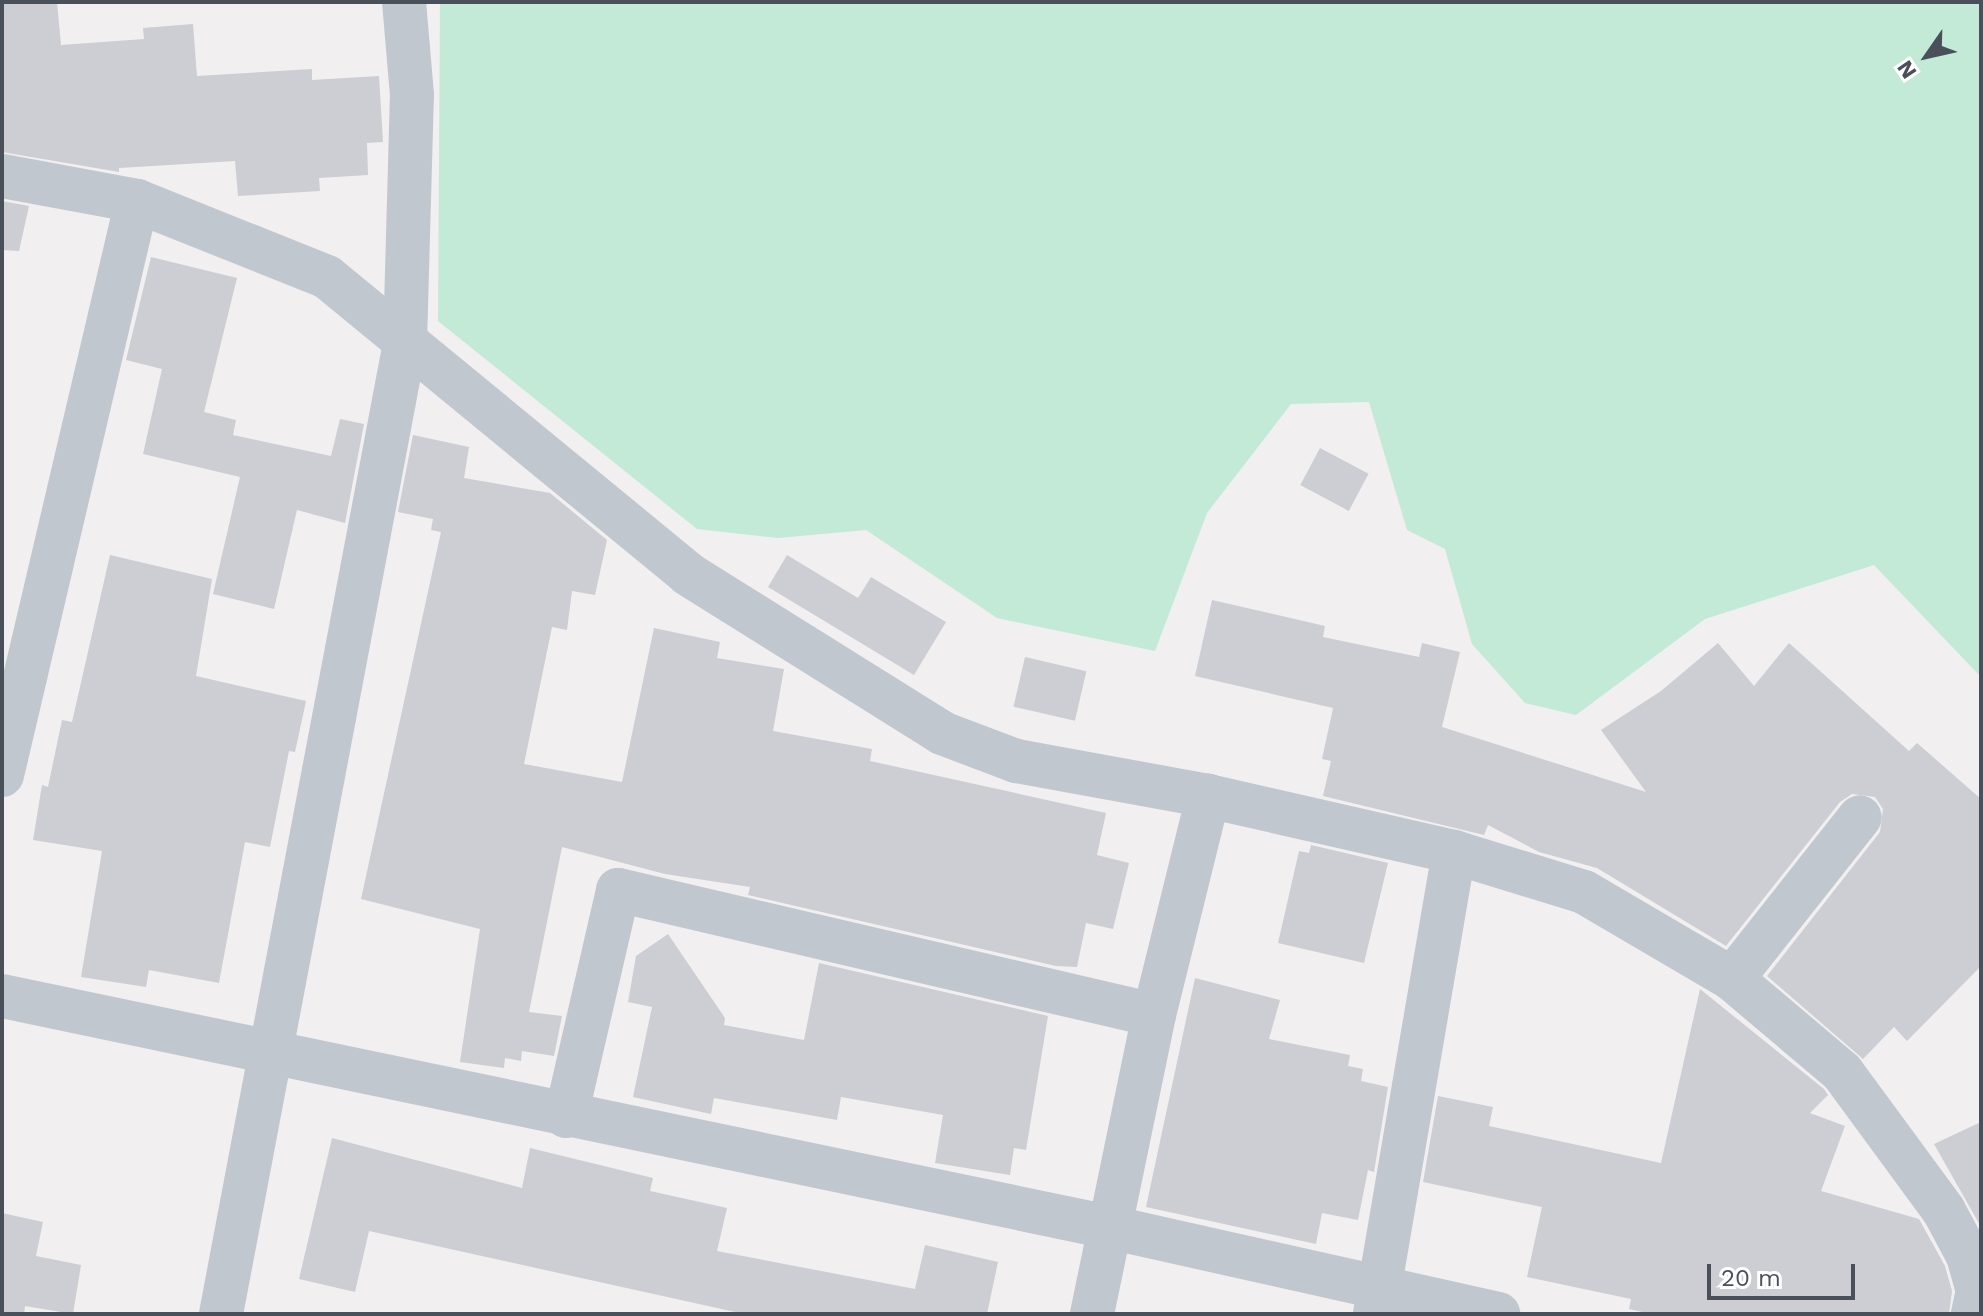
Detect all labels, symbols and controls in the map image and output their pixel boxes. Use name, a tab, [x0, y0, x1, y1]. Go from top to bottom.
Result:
north arrow	[1887, 16, 1967, 96]
text: N	[1892, 56, 1922, 83]
scale bar	[1711, 1248, 1859, 1298]
text: 20 m	[1721, 1264, 1781, 1292]

